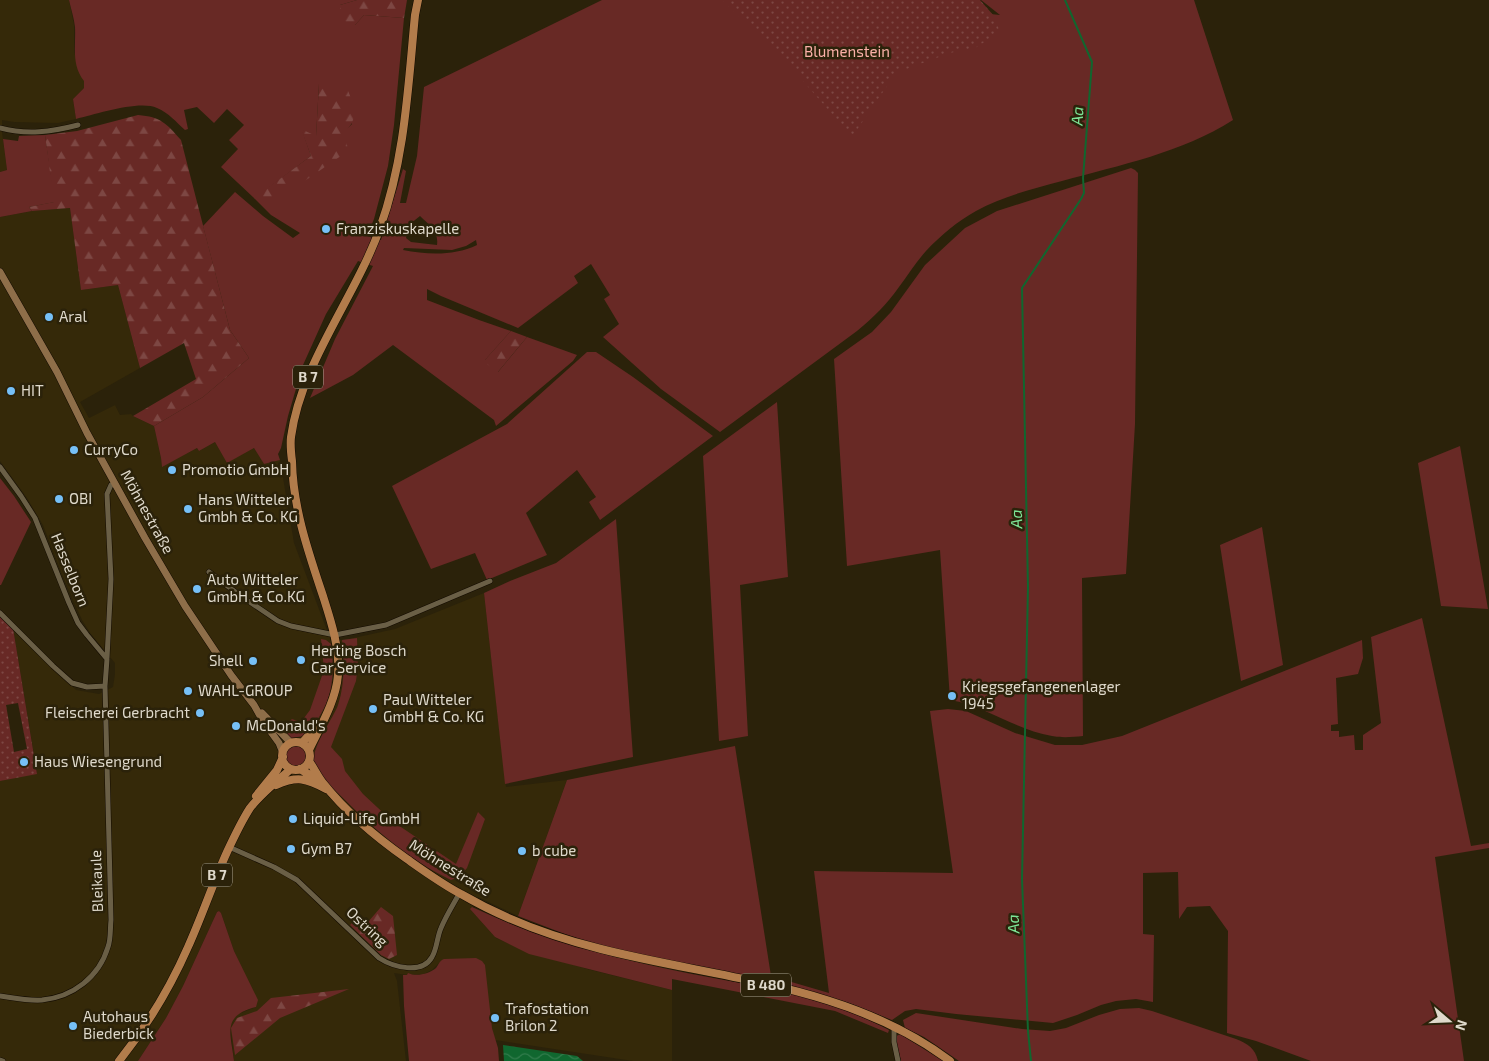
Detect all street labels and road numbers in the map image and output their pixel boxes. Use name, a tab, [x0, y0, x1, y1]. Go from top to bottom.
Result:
road number: B 7	[293, 366, 323, 388]
street label: Möhnestraße	[117, 467, 178, 557]
street label: Hasselborn	[48, 530, 94, 609]
street label: Möhnestraße	[406, 835, 495, 899]
street label: Bleikaule	[86, 850, 106, 913]
road number: B 7	[202, 864, 232, 886]
street label: Ostring	[343, 903, 393, 950]
road number: B 480	[741, 974, 791, 996]

